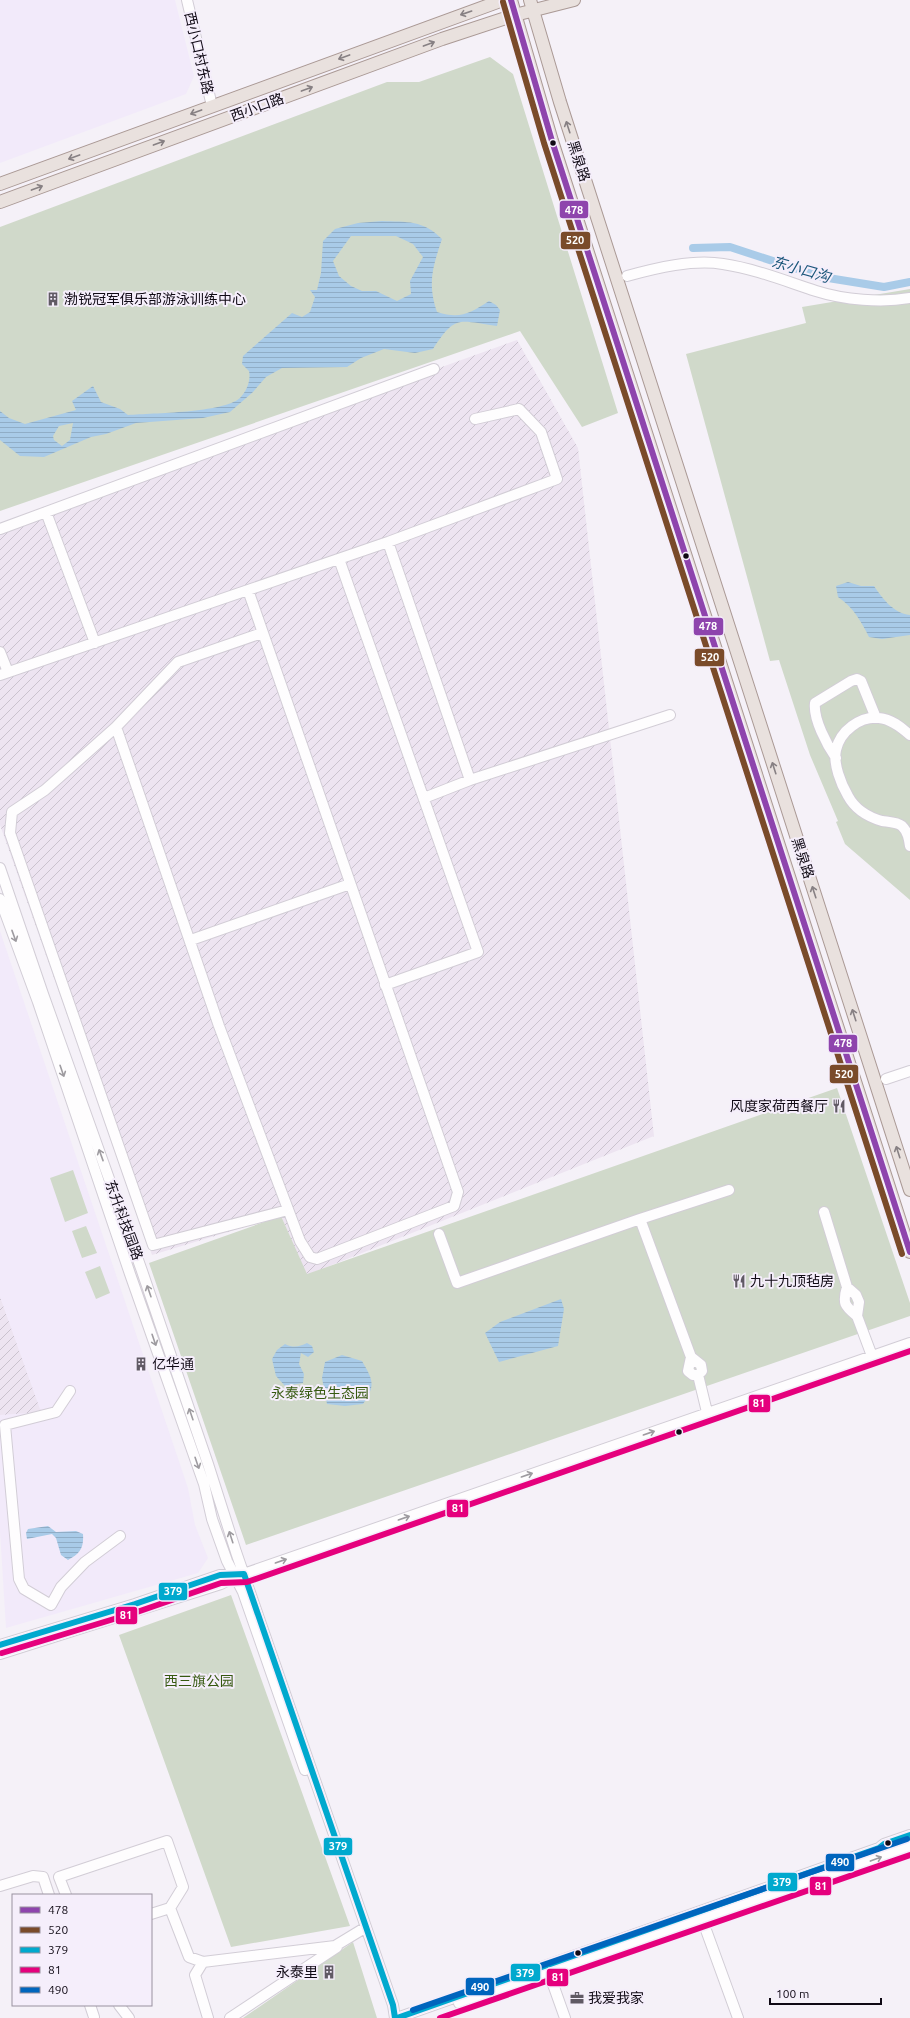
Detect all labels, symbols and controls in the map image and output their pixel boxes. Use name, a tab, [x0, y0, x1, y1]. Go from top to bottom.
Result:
one-way arrow	[460, 9, 472, 17]
street label: 西小口村东路	[182, 10, 216, 96]
one-way arrow	[422, 39, 434, 47]
one-way arrow	[338, 54, 350, 62]
one-way arrow	[300, 84, 312, 92]
street label: 西小口路	[228, 90, 286, 124]
one-way arrow	[190, 108, 202, 116]
one-way arrow	[564, 120, 571, 133]
unlabelled marker	[548, 138, 558, 148]
one-way arrow	[152, 139, 164, 147]
street label: 黑泉路	[565, 139, 593, 183]
one-way arrow	[68, 153, 80, 161]
one-way arrow	[30, 184, 42, 192]
line badge: 478	[559, 200, 589, 219]
text: 478	[565, 204, 583, 216]
line badge: 520	[560, 231, 591, 250]
text: 520	[566, 234, 584, 246]
water label: 东小口沟	[770, 253, 834, 286]
building icon: 渤锐冠军俱乐部游泳训练中心	[45, 291, 61, 307]
place label: 渤锐冠军俱乐部游泳训练中心	[64, 291, 246, 307]
unlabelled marker	[681, 551, 691, 561]
line badge: 478	[693, 617, 724, 636]
text: 478	[699, 620, 717, 632]
line badge: 520	[694, 648, 725, 667]
text: 520	[701, 651, 719, 663]
one-way arrow	[770, 761, 777, 774]
street label: 黑泉路	[789, 836, 817, 880]
one-way arrow	[810, 885, 817, 898]
one-way arrow	[10, 929, 18, 941]
one-way arrow	[850, 1009, 857, 1022]
line badge: 478	[828, 1034, 858, 1053]
text: 478	[834, 1037, 852, 1049]
line badge: 520	[829, 1064, 859, 1084]
one-way arrow	[58, 1065, 66, 1077]
text: 520	[835, 1068, 853, 1080]
place label: 风度家荷西餐厅	[730, 1098, 828, 1114]
restaurant icon: 风度家荷西餐厅	[831, 1098, 847, 1114]
one-way arrow	[894, 1146, 901, 1159]
one-way arrow	[96, 1149, 104, 1161]
street label: 东升科技园路	[102, 1178, 146, 1262]
restaurant icon: 九十九顶毡房	[731, 1273, 747, 1289]
place label: 九十九顶毡房	[750, 1273, 834, 1289]
one-way arrow	[145, 1284, 152, 1297]
one-way arrow	[150, 1334, 158, 1346]
building icon: 亿华通	[133, 1356, 149, 1372]
place label: 亿华通	[152, 1356, 194, 1372]
park label: 永泰绿色生态园	[271, 1385, 369, 1401]
line badge: 81	[748, 1394, 771, 1413]
text: 81	[753, 1397, 765, 1409]
one-way arrow	[187, 1407, 194, 1420]
unlabelled marker	[674, 1427, 684, 1437]
one-way arrow	[643, 1428, 655, 1436]
one-way arrow	[194, 1456, 201, 1469]
one-way arrow	[520, 1471, 532, 1479]
line badge: 81	[446, 1499, 469, 1518]
text: 81	[452, 1502, 464, 1514]
one-way arrow	[397, 1514, 409, 1522]
one-way arrow	[227, 1532, 235, 1544]
one-way arrow	[275, 1557, 288, 1564]
line badge: 379	[158, 1582, 188, 1601]
text: 379	[164, 1585, 182, 1597]
line badge: 81	[115, 1606, 138, 1625]
text: 81	[120, 1609, 132, 1621]
park label: 西三旗公园	[164, 1673, 234, 1689]
line badge: 379	[323, 1837, 353, 1856]
unlabelled marker	[883, 1838, 893, 1848]
text: 379	[329, 1840, 347, 1852]
line badge: 490	[825, 1853, 855, 1872]
one-way arrow	[870, 1854, 882, 1862]
text: 490	[831, 1856, 849, 1868]
line badge: 379	[767, 1872, 798, 1892]
text: 379	[773, 1876, 791, 1888]
line badge: 81	[809, 1876, 832, 1896]
text: 81	[815, 1880, 827, 1892]
legend	[12, 1894, 152, 2006]
text: 478	[48, 1903, 69, 1916]
text: 520	[48, 1923, 69, 1936]
text: 379	[48, 1943, 68, 1956]
unlabelled marker	[573, 1948, 583, 1958]
text: 81	[48, 1963, 62, 1976]
line badge: 379	[510, 1963, 541, 1982]
place label: 永泰里	[276, 1964, 318, 1980]
building icon: 永泰里	[321, 1964, 337, 1980]
text: 379	[516, 1967, 534, 1979]
line badge: 81	[546, 1968, 569, 1987]
text: 81	[552, 1971, 564, 1983]
line badge: 490	[465, 1977, 495, 1996]
scale bar	[770, 1980, 881, 2006]
text: 490	[471, 1981, 489, 1993]
text: 490	[48, 1983, 69, 1996]
text: 100 m	[776, 1987, 809, 2000]
office icon: 我爱我家	[569, 1990, 585, 2006]
place label: 我爱我家	[588, 1990, 644, 2006]

